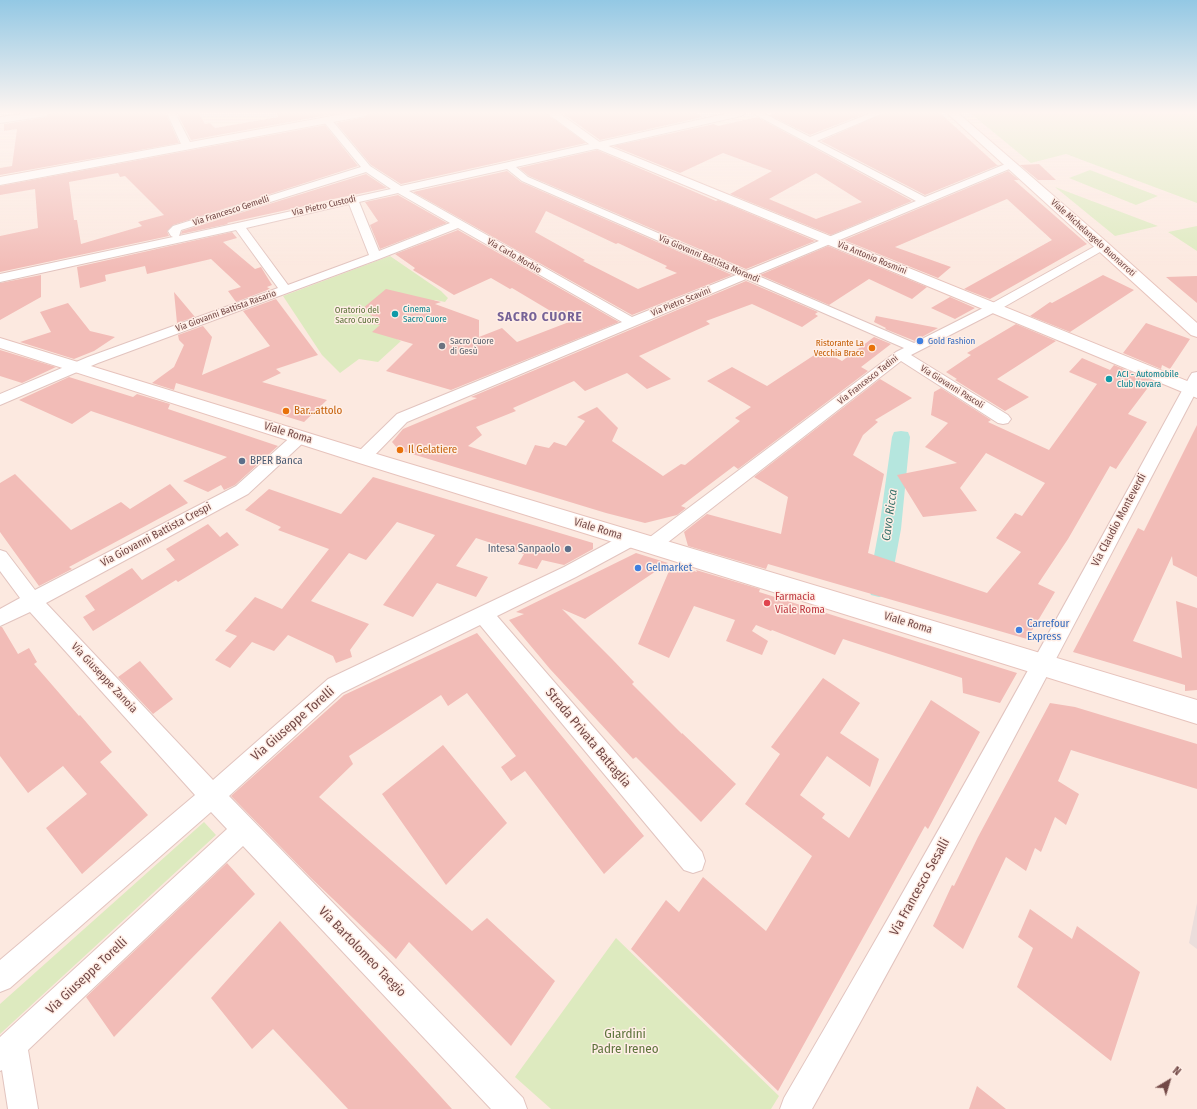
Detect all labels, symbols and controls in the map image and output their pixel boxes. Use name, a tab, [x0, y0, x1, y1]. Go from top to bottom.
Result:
street label: Via Pietro Custodi	[291, 193, 357, 219]
street label: Via Francesco Gemelli	[192, 194, 270, 228]
street label: Viale Michelangelo Buonarroti	[1048, 197, 1138, 279]
street label: Via Giovanni Battista Morandi	[657, 233, 761, 285]
street label: Via Carlo Morbio	[485, 236, 543, 276]
street label: Via Antonio Rosmini	[836, 239, 908, 277]
street label: Via Pietro Scavini	[650, 285, 712, 319]
street label: Via Giovanni Battista Rasario	[174, 288, 278, 334]
place label: Cinema Sacro Cuore	[403, 304, 447, 325]
park label: Oratorio del Sacro Cuore	[335, 305, 379, 326]
marker: Cinema Sacro Cuore	[390, 309, 400, 319]
district label: SACRO CUORE	[497, 309, 583, 325]
place label: Sacro Cuore di Gesù	[450, 336, 494, 357]
marker: Gold Fashion	[915, 336, 925, 346]
place label: Gold Fashion	[928, 336, 975, 346]
place label: Ristorante La Vecchia Brace	[814, 338, 864, 359]
marker: Sacro Cuore di Gesù	[437, 341, 447, 351]
marker: Ristorante La Vecchia Brace	[867, 343, 877, 353]
street label: Via Francesco Tadini	[836, 353, 900, 407]
street label: Via Giovanni Pascoli	[918, 363, 986, 411]
place label: ACI - Automobile Club Novara	[1117, 369, 1179, 390]
marker: ACI - Automobile Club Novara	[1104, 374, 1114, 384]
place label: Bar...attolo	[294, 404, 342, 418]
marker: Bar...attolo	[281, 406, 291, 416]
street label: Viale Roma	[262, 419, 314, 447]
place label: Il Gelatiere	[408, 443, 457, 457]
marker: Il Gelatiere	[395, 445, 405, 455]
place label: BPER Banca	[250, 454, 303, 468]
marker: BPER Banca	[237, 456, 247, 466]
street label: Via Claudio Monteverdi	[1089, 471, 1149, 569]
water label: Cavo Ricca	[879, 488, 901, 542]
street label: Via Giovanni Battista Crespi	[98, 500, 214, 570]
street label: Viale Roma	[572, 515, 624, 543]
place label: Intesa Sanpaolo	[488, 542, 560, 556]
marker: Intesa Sanpaolo	[563, 544, 573, 554]
place label: Gelmarket	[646, 561, 692, 575]
marker: Gelmarket	[633, 563, 643, 573]
place label: Farmacia Viale Roma	[775, 590, 825, 616]
marker: Farmacia Viale Roma	[762, 598, 772, 608]
street label: Viale Roma	[882, 609, 934, 637]
place label: Carrefour Express	[1027, 617, 1069, 643]
marker: Carrefour Express	[1014, 625, 1024, 635]
street label: Via Giuseppe Zanoia	[68, 640, 140, 716]
street label: Via Giuseppe Torelli	[248, 684, 338, 764]
street label: Strada Privata Battaglia	[542, 685, 634, 791]
street label: Via Francesco Sesalli	[887, 835, 953, 939]
street label: Via Bartolomeo Taegio	[315, 904, 409, 1000]
street label: Via Giuseppe Torelli	[43, 934, 131, 1018]
park label: Giardini Padre Ireneo	[591, 1026, 659, 1057]
north arrow	[1149, 1061, 1189, 1101]
text: N	[1170, 1064, 1183, 1078]

